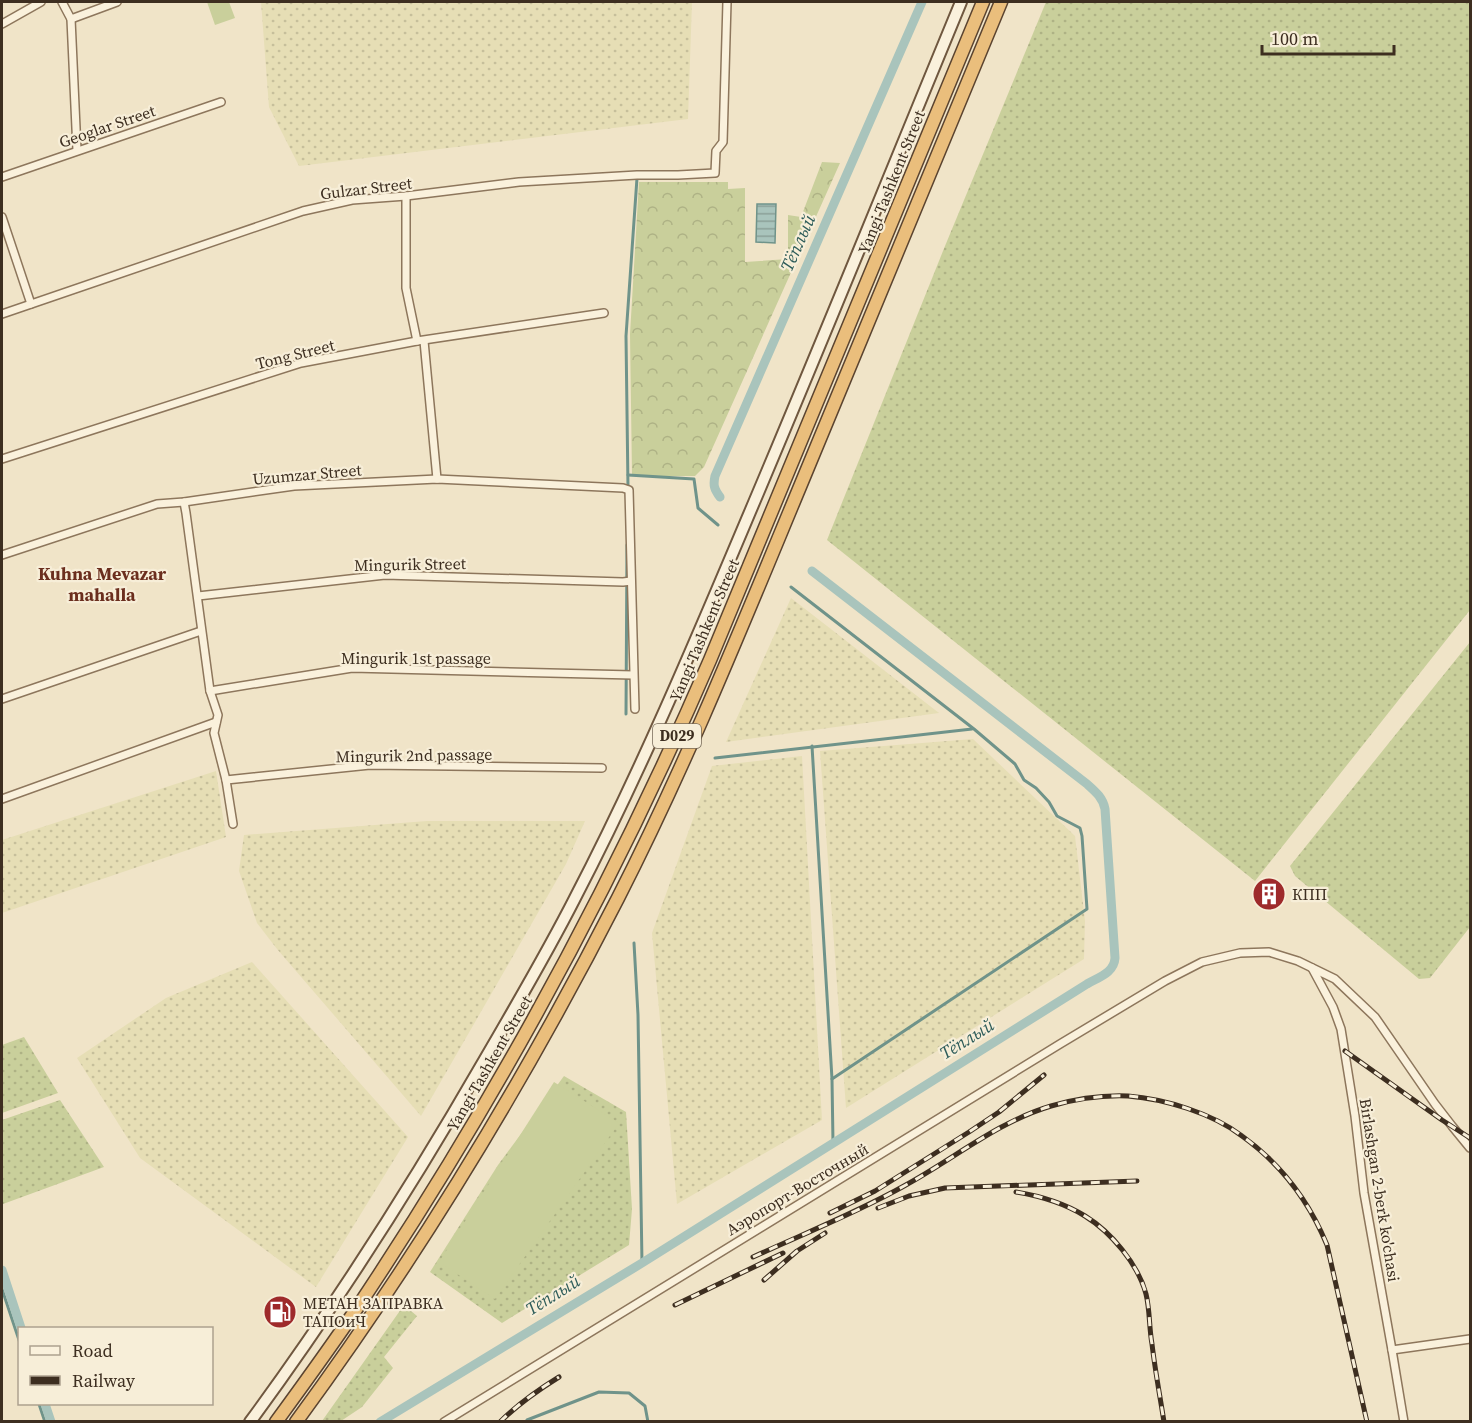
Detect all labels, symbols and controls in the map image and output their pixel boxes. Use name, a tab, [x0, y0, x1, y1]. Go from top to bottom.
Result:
scale bar	[1262, 18, 1394, 56]
text: 100 m	[1271, 26, 1318, 51]
street label: Geoglar Street	[56, 99, 159, 153]
street label: Yangi Tashkent Street	[852, 106, 930, 257]
street label: Gulzar Street	[319, 171, 414, 205]
water label: Тёплый	[774, 210, 821, 275]
street label: Tong Street	[253, 333, 337, 374]
street label: Uzumzar Street	[252, 458, 363, 490]
street label: Mingurik Street	[354, 552, 467, 576]
street label: Yangi Tashkent Street	[664, 554, 744, 705]
district label: Kuhna Mevazar mahalla	[38, 561, 167, 607]
street label: Mingurik 1st passage	[341, 647, 491, 669]
road number: D029	[653, 724, 701, 748]
street label: Mingurik 2nd passage	[335, 743, 493, 767]
building icon: КПП	[1251, 876, 1287, 912]
place label: КПП	[1292, 883, 1327, 905]
street label: Yangi Tashkent Street	[441, 991, 537, 1135]
water label: Тёплый	[935, 1012, 999, 1065]
street label: Birlashgan 2-berk ko'chasi	[1355, 1097, 1405, 1284]
street label: Аэропорт-Восточный	[722, 1138, 872, 1240]
water label: Тёплый	[521, 1268, 585, 1321]
place label: МЕТАН ЗАПРАВКА ТАПОиЧ	[303, 1292, 444, 1332]
fuel station icon: МЕТАН ЗАПРАВКА ТАПОиЧ	[262, 1294, 298, 1330]
legend	[18, 1327, 213, 1405]
text: Road	[72, 1338, 113, 1363]
text: Railway	[72, 1368, 136, 1393]

